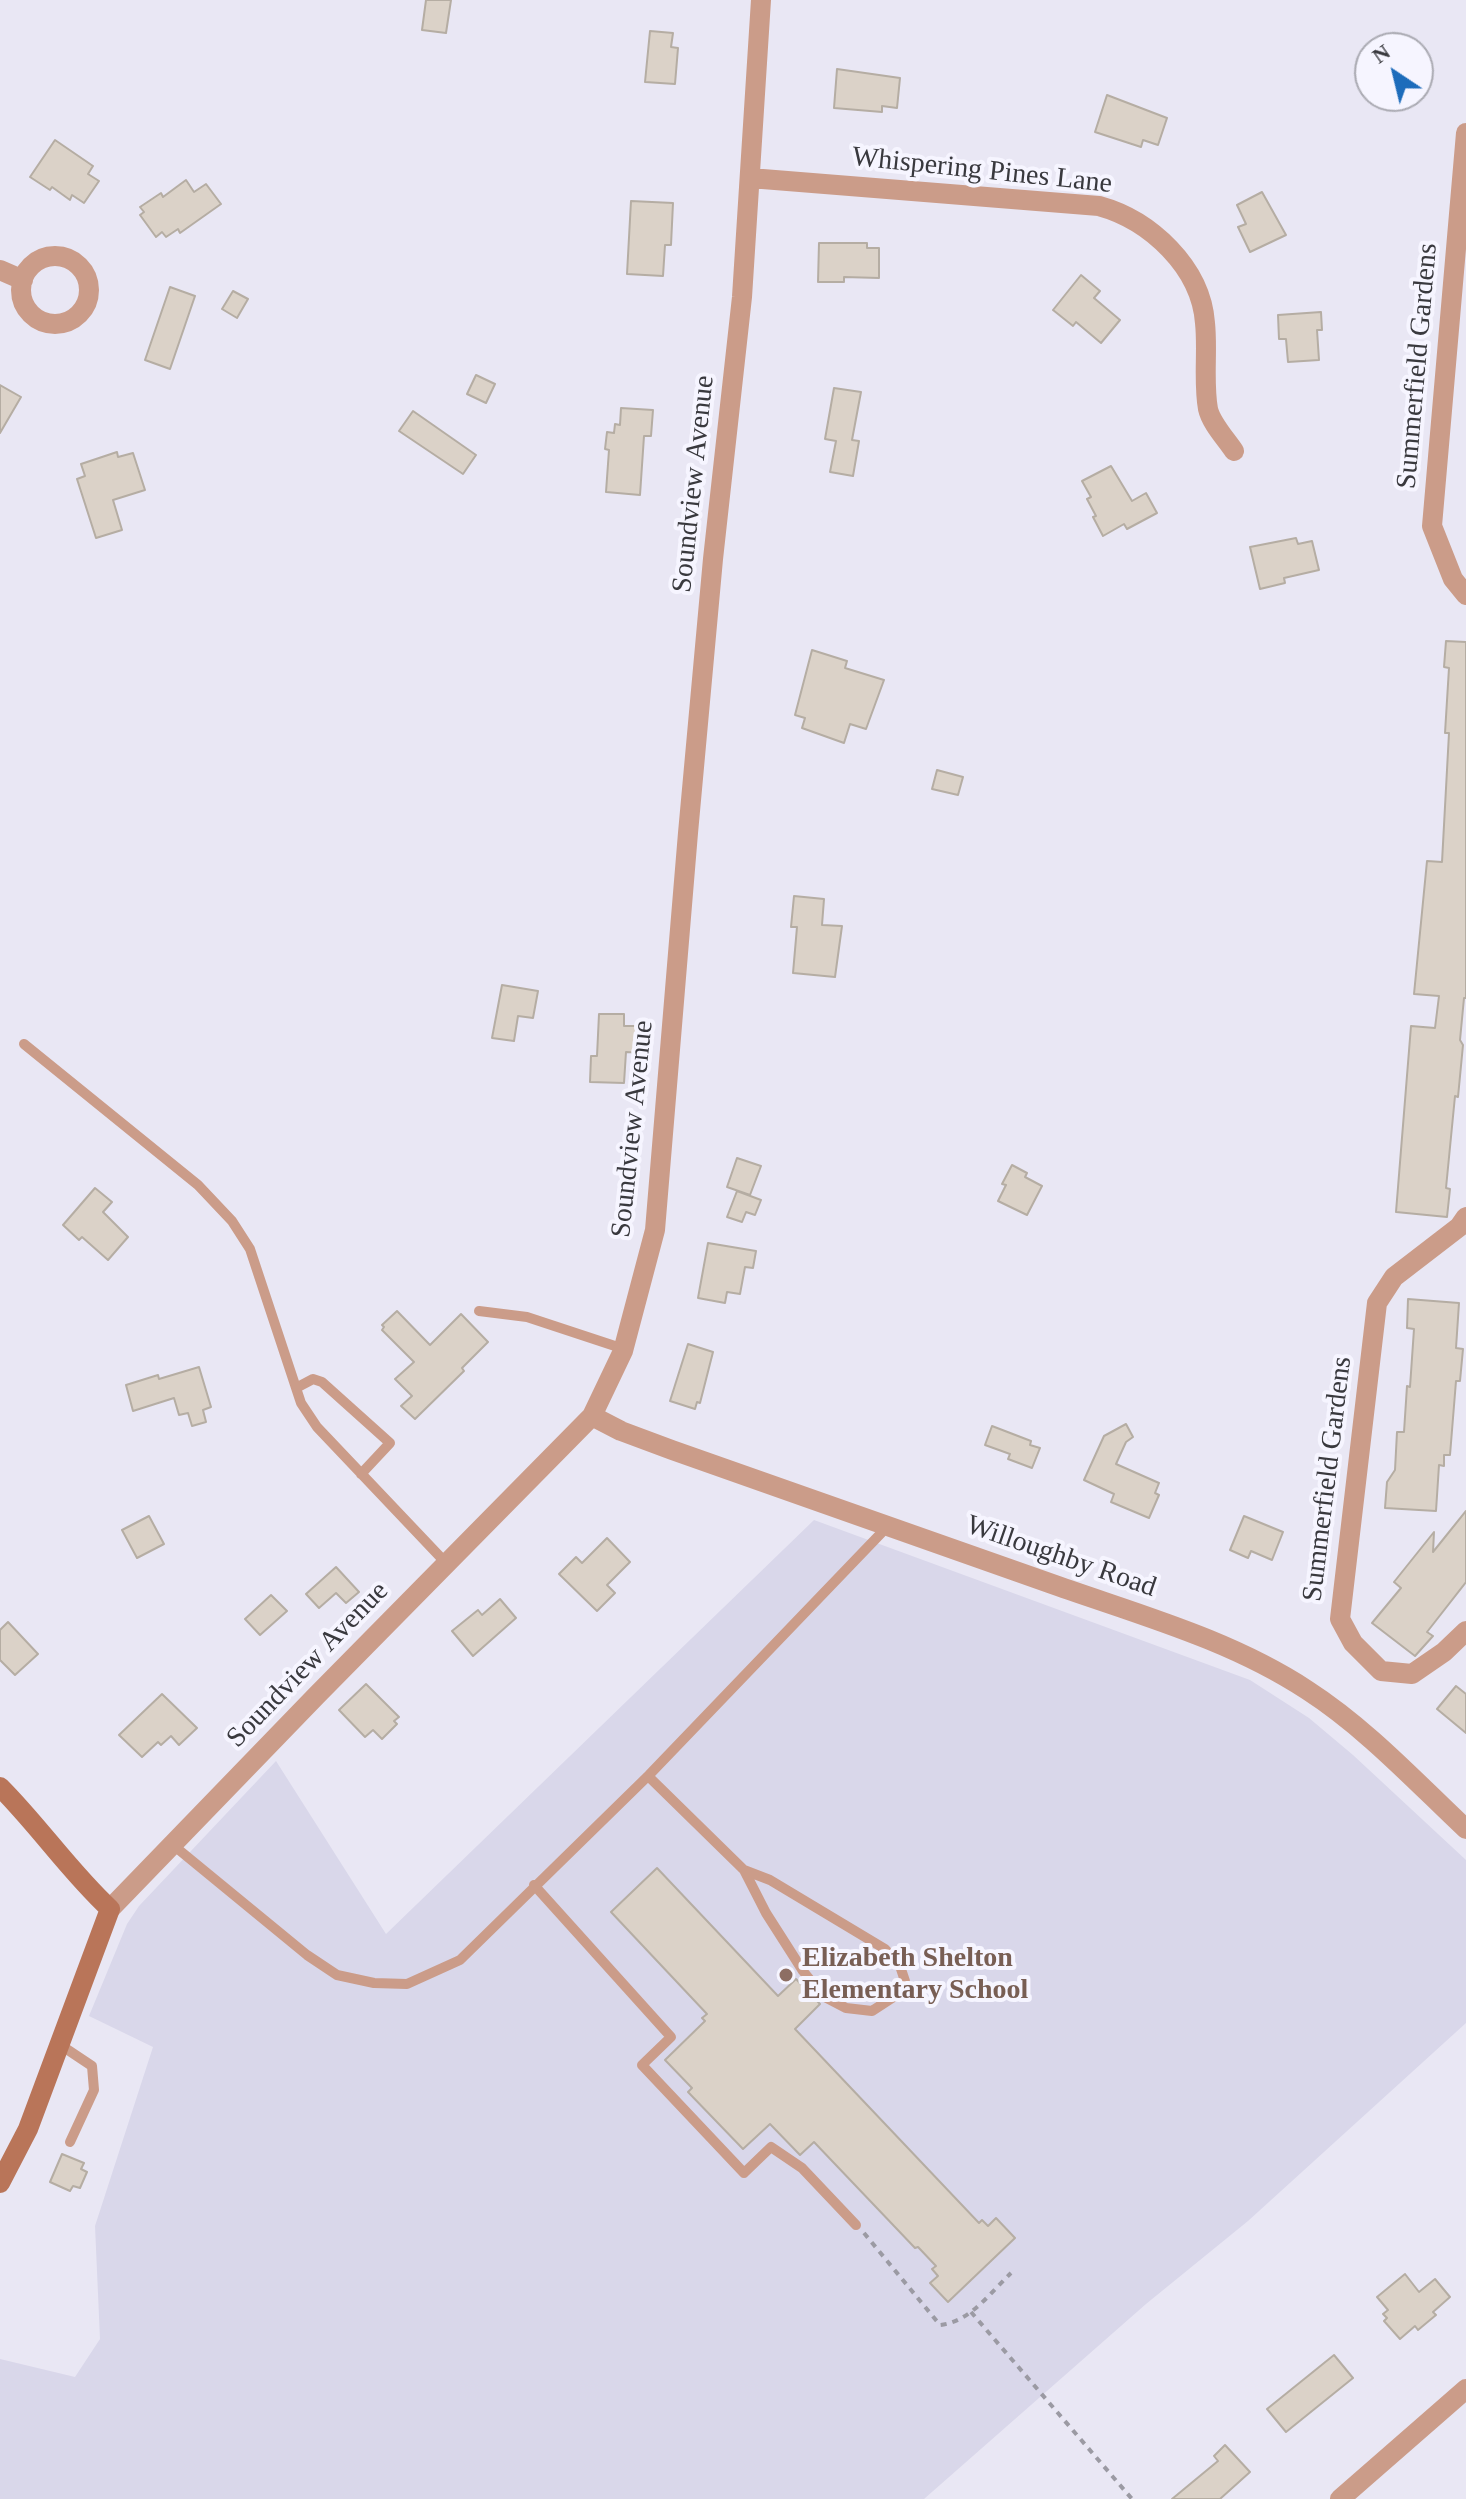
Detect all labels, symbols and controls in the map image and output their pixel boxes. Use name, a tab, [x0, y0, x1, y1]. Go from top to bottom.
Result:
north arrow	[1354, 32, 1434, 112]
text: N	[1367, 39, 1395, 68]
street label: Whispering Pines Lane	[850, 141, 1114, 201]
street label: Summerfield Gardens	[1391, 242, 1445, 490]
street label: Soundview Avenue	[666, 374, 722, 594]
street label: Soundview Avenue	[605, 1019, 661, 1239]
street label: Summerfield Gardens	[1296, 1355, 1360, 1603]
street label: Willoughby Road	[962, 1509, 1160, 1605]
street label: Soundview Avenue	[220, 1575, 396, 1755]
place label: Elizabeth Shelton Elementary School	[802, 1942, 1028, 2008]
marker: Elizabeth Shelton Elementary School	[777, 1966, 795, 1984]

